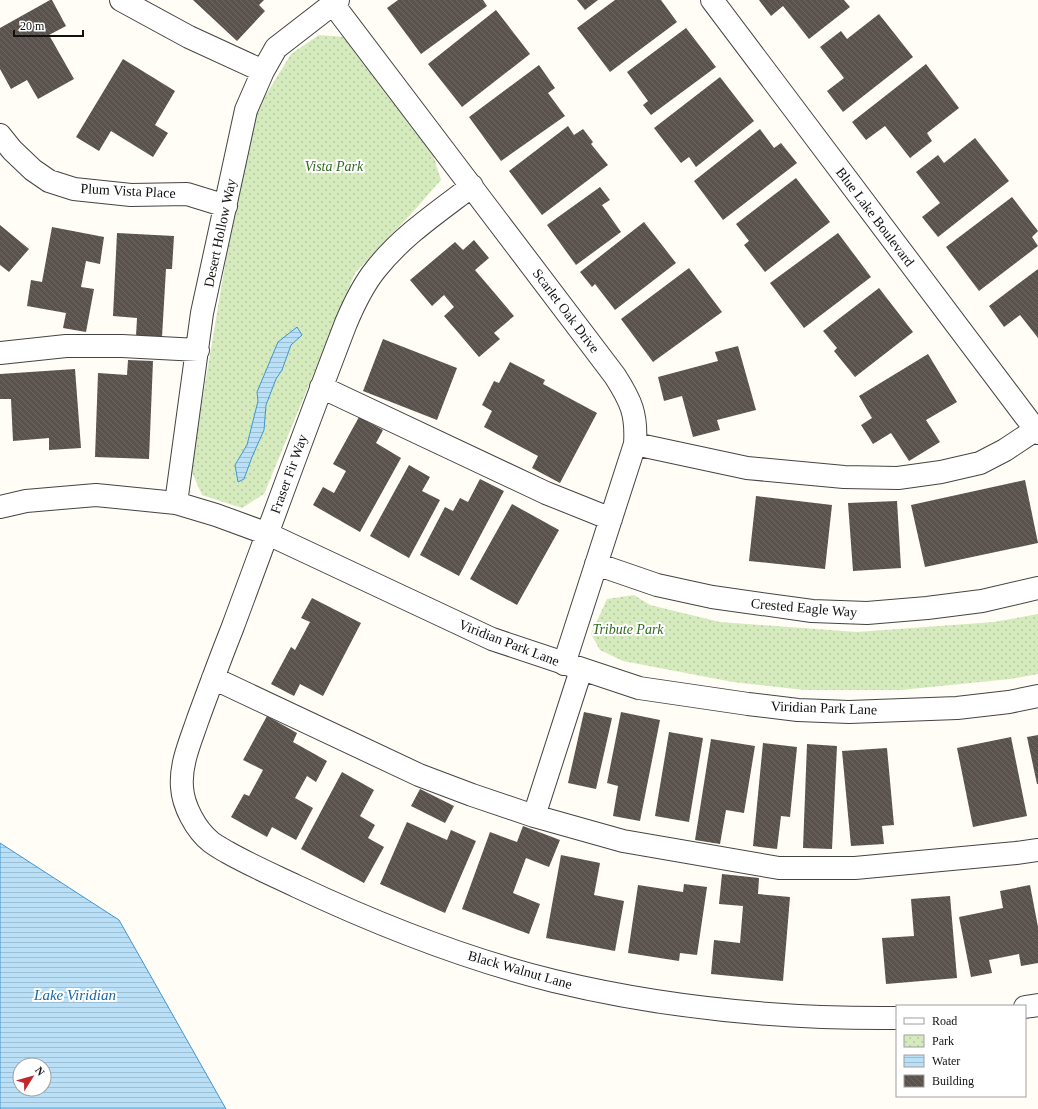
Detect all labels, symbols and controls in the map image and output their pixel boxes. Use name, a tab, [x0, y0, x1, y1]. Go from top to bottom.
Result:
scale bar	[14, 12, 83, 38]
text: 20 m	[20, 19, 45, 33]
park label: Vista Park	[305, 159, 364, 174]
street label: Blue Lake Boulevard	[833, 165, 917, 269]
street label: Desert Hollow Way	[201, 177, 239, 289]
street label: Plum Vista Place	[80, 181, 176, 201]
street label: Scarlet Oak Drive	[530, 266, 602, 356]
street label: Fraser Fir Way	[268, 432, 310, 516]
street label: Crested Eagle Way	[750, 596, 858, 620]
street label: Viridian Park Lane	[457, 617, 561, 669]
park label: Tribute Park	[592, 622, 664, 637]
street label: Viridian Park Lane	[771, 699, 877, 717]
street label: Black Walnut Lane	[466, 948, 574, 992]
water label: Lake Viridian	[33, 987, 116, 1003]
legend	[896, 1005, 1026, 1097]
text: Road	[932, 1014, 957, 1028]
text: Park	[932, 1034, 954, 1048]
text: Water	[932, 1054, 960, 1068]
north arrow	[12, 1057, 52, 1097]
text: N	[33, 1064, 47, 1078]
text: Building	[932, 1074, 974, 1088]

